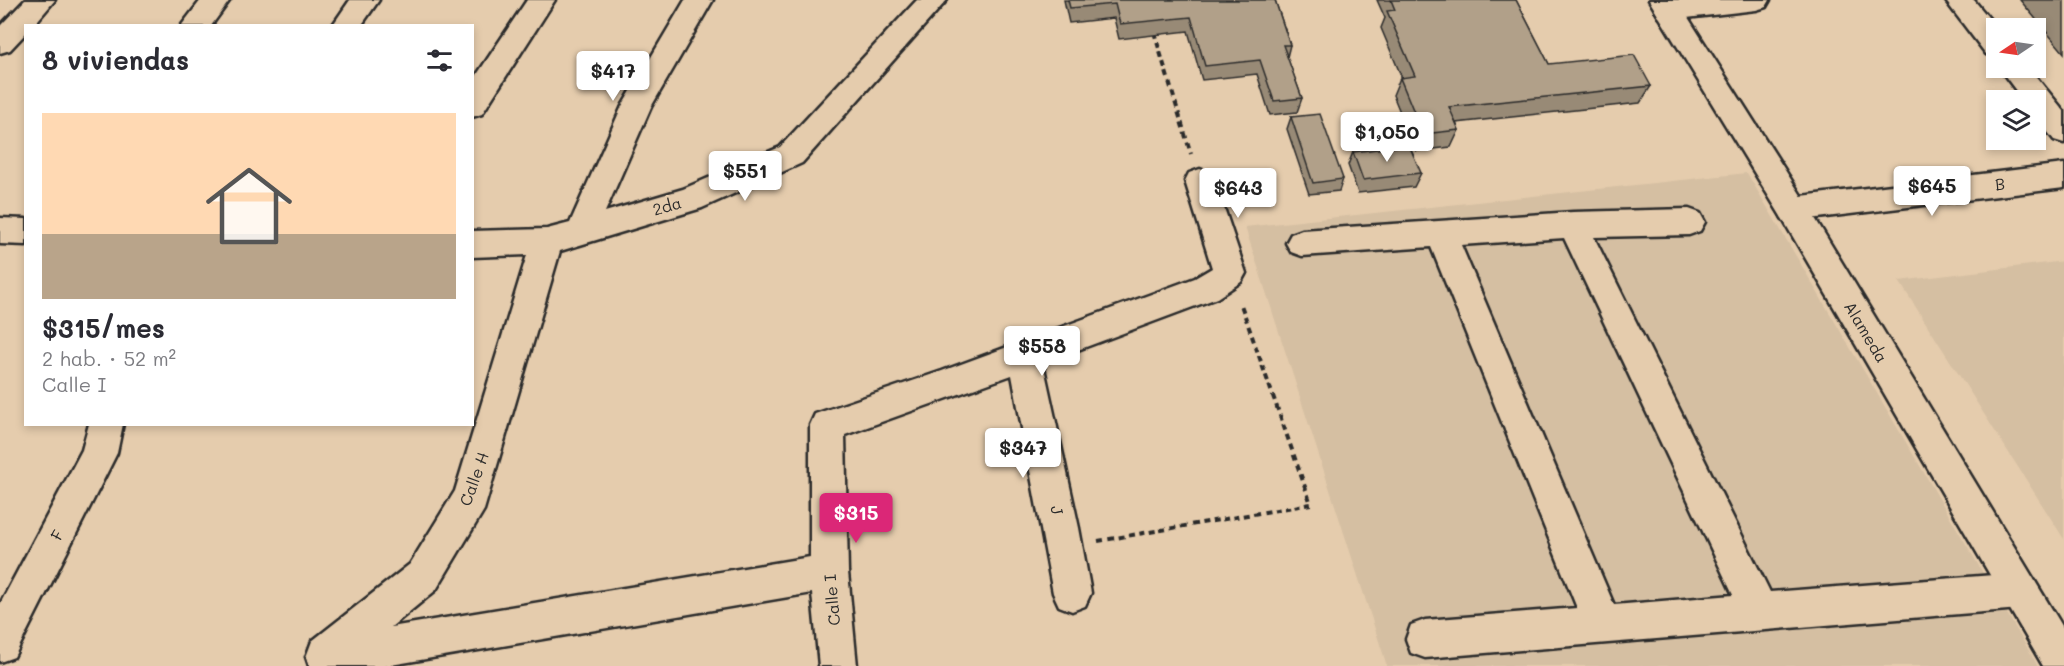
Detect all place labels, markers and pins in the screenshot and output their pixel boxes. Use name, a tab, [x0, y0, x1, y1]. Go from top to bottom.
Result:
pin: $417	[577, 51, 649, 102]
pin: $1,050	[1338, 112, 1436, 163]
pin: $551	[709, 151, 781, 202]
pin: $645	[1896, 166, 1968, 217]
pin: $643	[1202, 168, 1274, 219]
pin: $558	[1006, 326, 1078, 377]
pin: $347	[987, 428, 1059, 479]
pin: $315	[820, 493, 892, 544]

